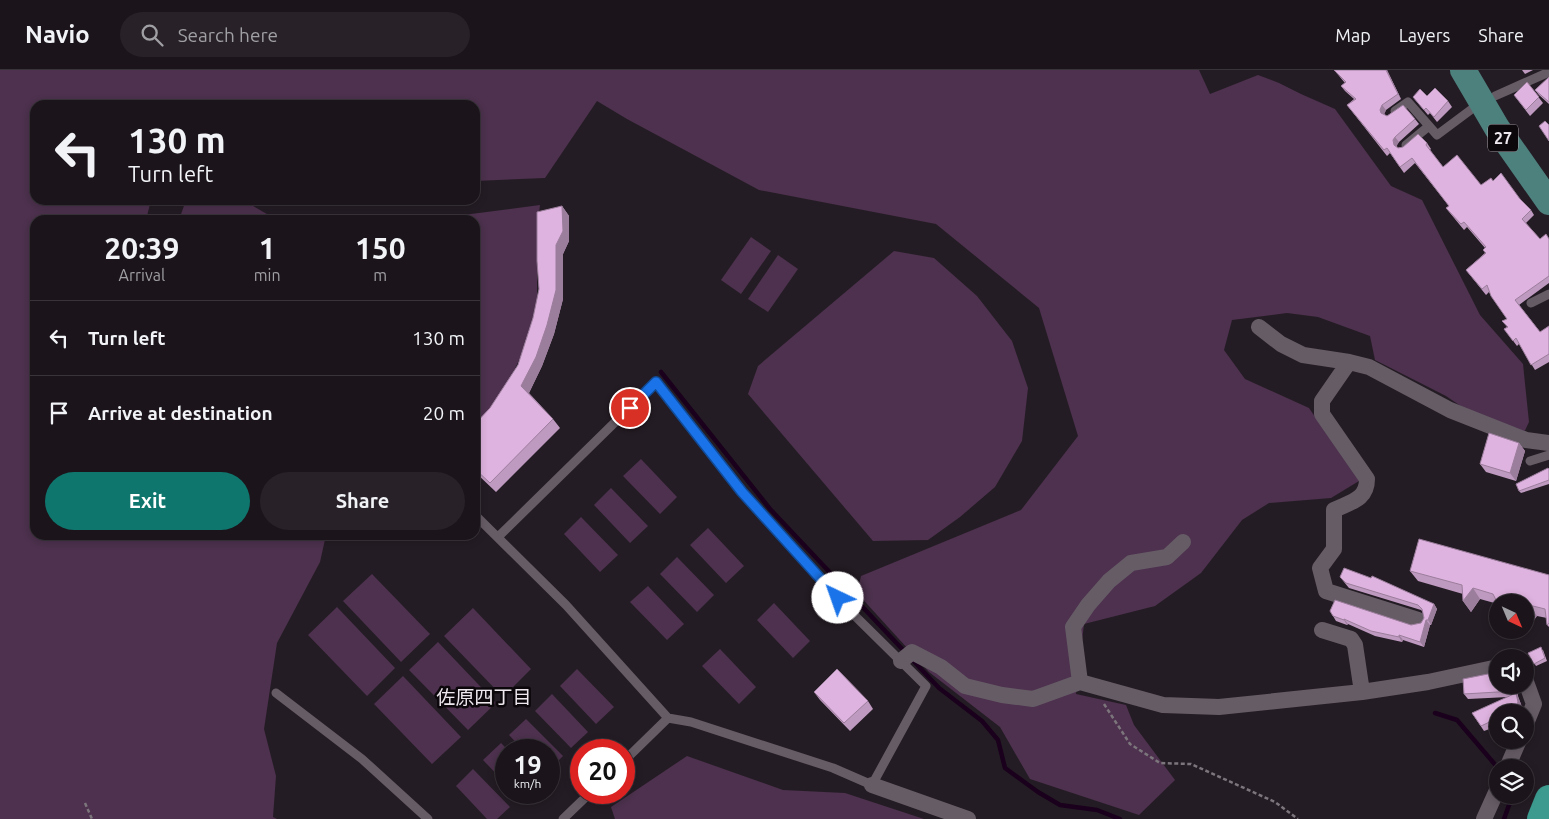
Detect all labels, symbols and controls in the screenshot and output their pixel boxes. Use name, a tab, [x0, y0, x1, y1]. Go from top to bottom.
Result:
search box	[120, 12, 470, 57]
text: Navio	[25, 21, 90, 48]
icon: search	[138, 21, 166, 49]
text: Search here	[178, 24, 278, 46]
text: Map	[1335, 25, 1371, 45]
text: Layers	[1399, 25, 1450, 45]
text: Share	[1478, 25, 1524, 45]
icon: left	[45, 120, 110, 185]
text: 130 m	[128, 120, 226, 160]
road number: 27	[1488, 124, 1518, 152]
text: Turn left	[128, 161, 213, 186]
text: 20:39	[104, 231, 179, 265]
text: 1	[259, 231, 276, 265]
text: 150	[355, 231, 406, 265]
text: Arrival	[119, 266, 165, 284]
text: min	[254, 266, 281, 284]
text: m	[373, 266, 387, 284]
icon: left	[45, 324, 73, 352]
text: Turn left	[88, 327, 166, 349]
text: 130 m	[412, 327, 465, 349]
pin	[609, 387, 651, 429]
icon: arrive	[616, 394, 644, 422]
icon: arrive	[45, 399, 73, 427]
text: Arrive at destination	[88, 402, 273, 424]
text: 20 m	[423, 402, 465, 424]
button: Exit	[45, 472, 250, 530]
button: Share	[260, 472, 465, 530]
position arrow	[811, 571, 863, 623]
north arrow	[1489, 594, 1534, 639]
map controls	[1489, 594, 1534, 804]
button: sound	[1489, 649, 1534, 694]
district label: 佐原四丁目	[436, 686, 532, 708]
button: search	[1489, 704, 1534, 749]
speed limit sign: 20	[570, 739, 635, 804]
text: 19	[513, 751, 542, 779]
button: layers	[1489, 759, 1534, 804]
text: km/h	[514, 777, 541, 790]

